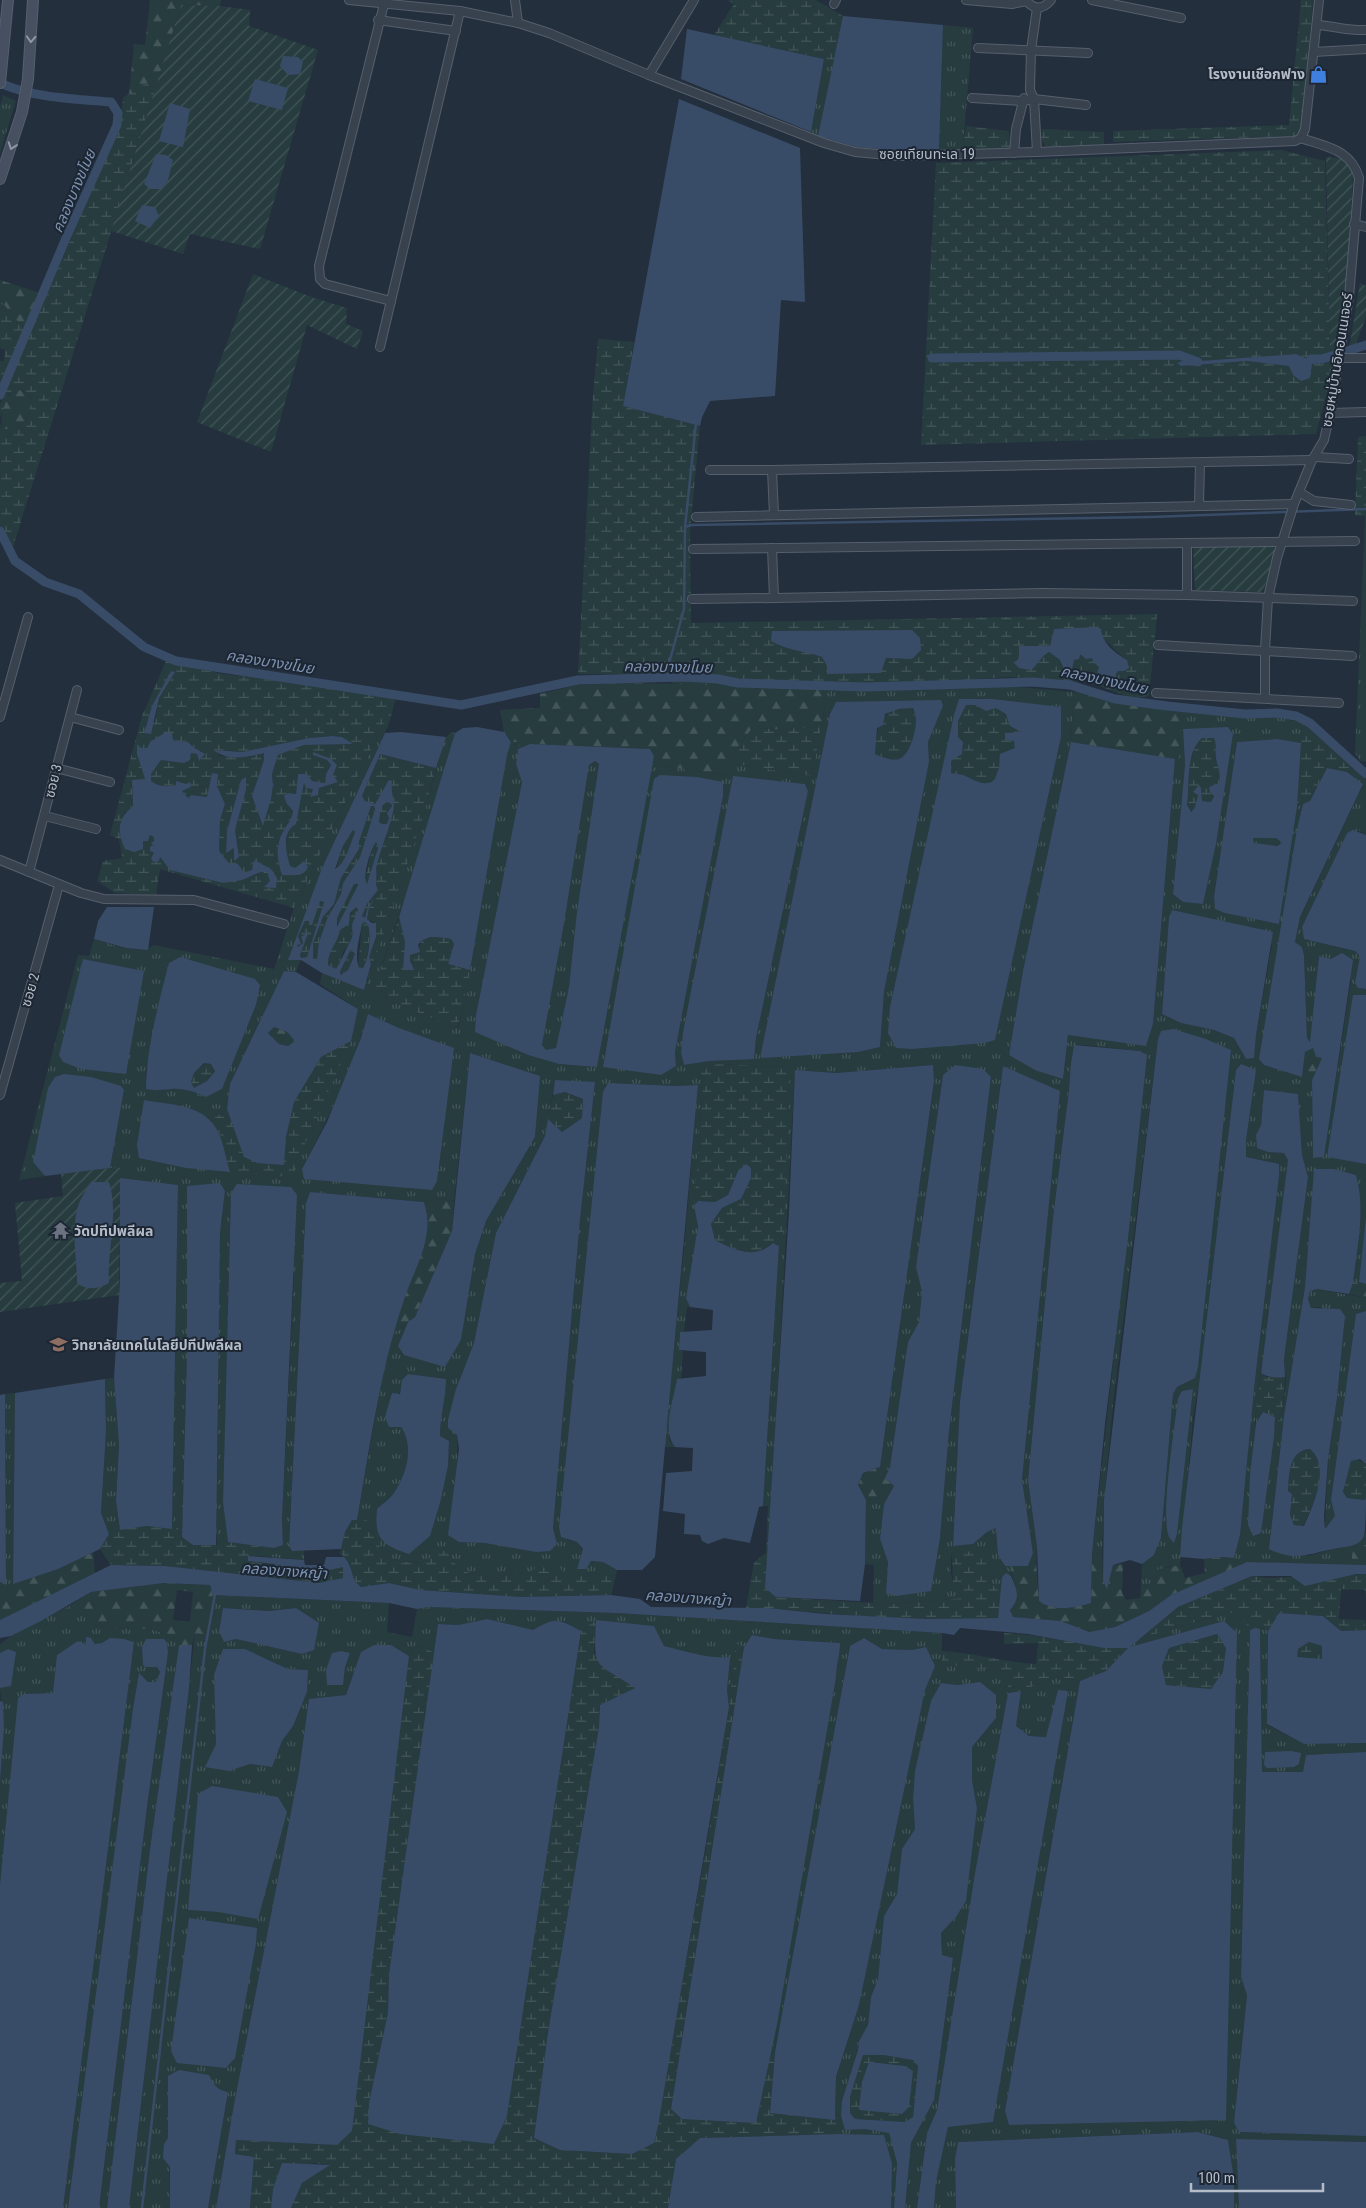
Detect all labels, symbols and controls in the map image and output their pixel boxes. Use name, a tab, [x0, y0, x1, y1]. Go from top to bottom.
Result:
one-way arrow	[26, 36, 37, 44]
shop icon: โรงงานเชือกฟาง	[1309, 64, 1329, 84]
place label: โรงงานเชือกฟาง	[1208, 66, 1305, 82]
one-way arrow	[8, 141, 18, 150]
water label: คลองบางขโมย	[48, 146, 100, 235]
street label: ซอยเทียนทะเล 19	[879, 146, 975, 162]
street label: ซอยหมู่บ้านอิคอนเนเจอร์	[1318, 291, 1357, 428]
water label: คลองบางขโมย	[225, 646, 316, 678]
water label: คลองบางขโมย	[624, 657, 714, 677]
water label: คลองบางขโมย	[1059, 662, 1150, 698]
street label: ซอย 3	[41, 762, 65, 800]
street label: ซอย 2	[18, 971, 42, 1009]
temple icon: วัดปทีปพลีผล	[50, 1221, 70, 1241]
place label: วัดปทีปพลีผล	[74, 1223, 153, 1239]
school or university icon: วิทยาลัยเทคโนโลยีปทีปพลีผล	[48, 1335, 68, 1355]
place label: วิทยาลัยเทคโนโลยีปทีปพลีผล	[72, 1337, 242, 1353]
water label: คลองบางหญ้า	[240, 1559, 329, 1583]
water label: คลองบางหญ้า	[644, 1586, 733, 1610]
scale bar	[1191, 2160, 1324, 2192]
text: 100 m	[1198, 2169, 1235, 2187]

